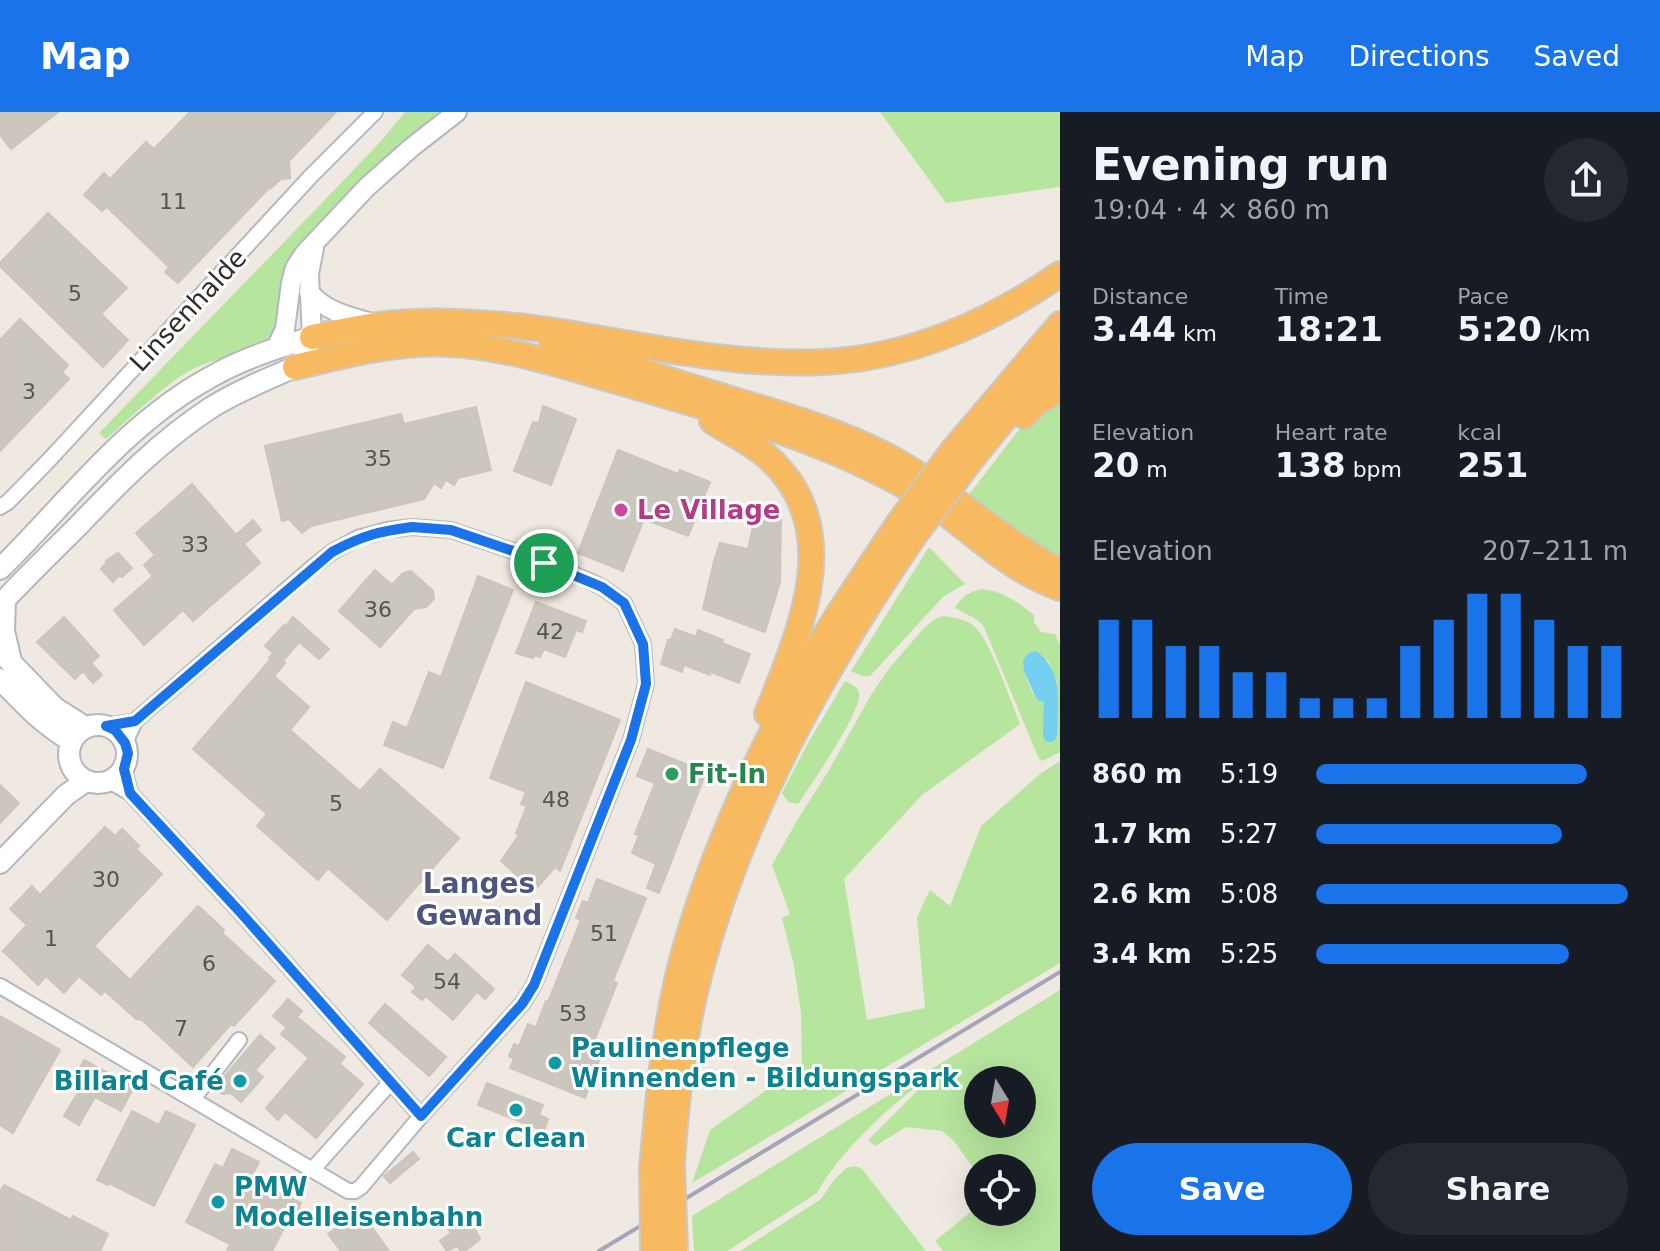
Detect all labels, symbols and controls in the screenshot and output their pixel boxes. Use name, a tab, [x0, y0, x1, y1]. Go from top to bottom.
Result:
text: Map	[40, 34, 131, 78]
text: Map	[1245, 40, 1304, 73]
text: Directions	[1348, 40, 1489, 73]
text: Saved	[1533, 40, 1620, 73]
button: share	[1544, 138, 1628, 222]
text: Evening run	[1092, 139, 1389, 190]
house number: 11	[159, 189, 187, 214]
text: 19:04 · 4 × 860 m	[1092, 195, 1330, 225]
street label: Linsenhalde	[124, 243, 252, 377]
house number: 5	[68, 281, 82, 306]
text: Distance	[1092, 284, 1188, 309]
text: Time	[1275, 284, 1329, 309]
text: Pace	[1457, 284, 1509, 309]
text: 3.44	[1092, 309, 1176, 349]
text: 18:21	[1275, 309, 1383, 349]
text: 5:20	[1457, 309, 1542, 349]
text: km	[1176, 321, 1217, 346]
text: /km	[1542, 321, 1590, 346]
house number: 3	[22, 379, 36, 404]
text: Elevation	[1092, 420, 1194, 445]
text: Heart rate	[1275, 420, 1388, 445]
text: kcal	[1457, 420, 1502, 445]
text: 20	[1092, 445, 1139, 485]
text: 138	[1275, 445, 1346, 485]
text: 251	[1457, 445, 1528, 485]
house number: 35	[364, 446, 392, 471]
text: m	[1139, 457, 1168, 482]
text: bpm	[1346, 457, 1402, 482]
place label: Le Village	[637, 495, 780, 525]
marker: Le Village	[612, 501, 630, 519]
pin	[510, 529, 578, 597]
house number: 33	[181, 532, 209, 557]
text: Elevation	[1092, 536, 1213, 566]
text: 207–211 m	[1482, 536, 1628, 566]
icon: arrive	[522, 541, 566, 585]
house number: 36	[364, 597, 392, 622]
house number: 42	[536, 619, 564, 644]
place label: Fit-In	[688, 759, 766, 789]
text: 860 m	[1092, 759, 1182, 789]
text: 5:19	[1220, 759, 1278, 789]
marker: Fit-In	[663, 765, 681, 783]
house number: 48	[542, 787, 570, 812]
house number: 5	[329, 791, 343, 816]
text: 1.7 km	[1092, 819, 1192, 849]
text: 5:27	[1220, 819, 1278, 849]
house number: 30	[92, 867, 120, 892]
district label: Langes Gewand	[416, 867, 542, 932]
text: 2.6 km	[1092, 879, 1192, 909]
text: 5:08	[1220, 879, 1278, 909]
house number: 51	[590, 921, 618, 946]
house number: 1	[44, 926, 58, 951]
text: 3.4 km	[1092, 939, 1192, 969]
text: 5:25	[1220, 939, 1278, 969]
house number: 6	[202, 951, 216, 976]
house number: 54	[433, 969, 461, 994]
house number: 53	[559, 1001, 587, 1026]
house number: 7	[174, 1016, 188, 1041]
place label: Paulinenpflege Winnenden - Bildungspark	[571, 1033, 960, 1093]
marker: Paulinenpflege Winnenden - Bildungspark	[546, 1054, 564, 1072]
place label: Billard Café	[54, 1066, 224, 1096]
north arrow	[964, 1066, 1036, 1138]
map controls	[964, 1066, 1036, 1226]
marker: Billard Café	[231, 1072, 249, 1090]
marker: Car Clean	[507, 1101, 525, 1119]
place label: Car Clean	[446, 1123, 586, 1153]
button: Save	[1092, 1143, 1352, 1235]
button: Share	[1368, 1143, 1628, 1235]
button: locate	[964, 1154, 1036, 1226]
place label: PMW Modelleisenbahn	[234, 1172, 483, 1232]
marker: PMW Modelleisenbahn	[209, 1193, 227, 1211]

